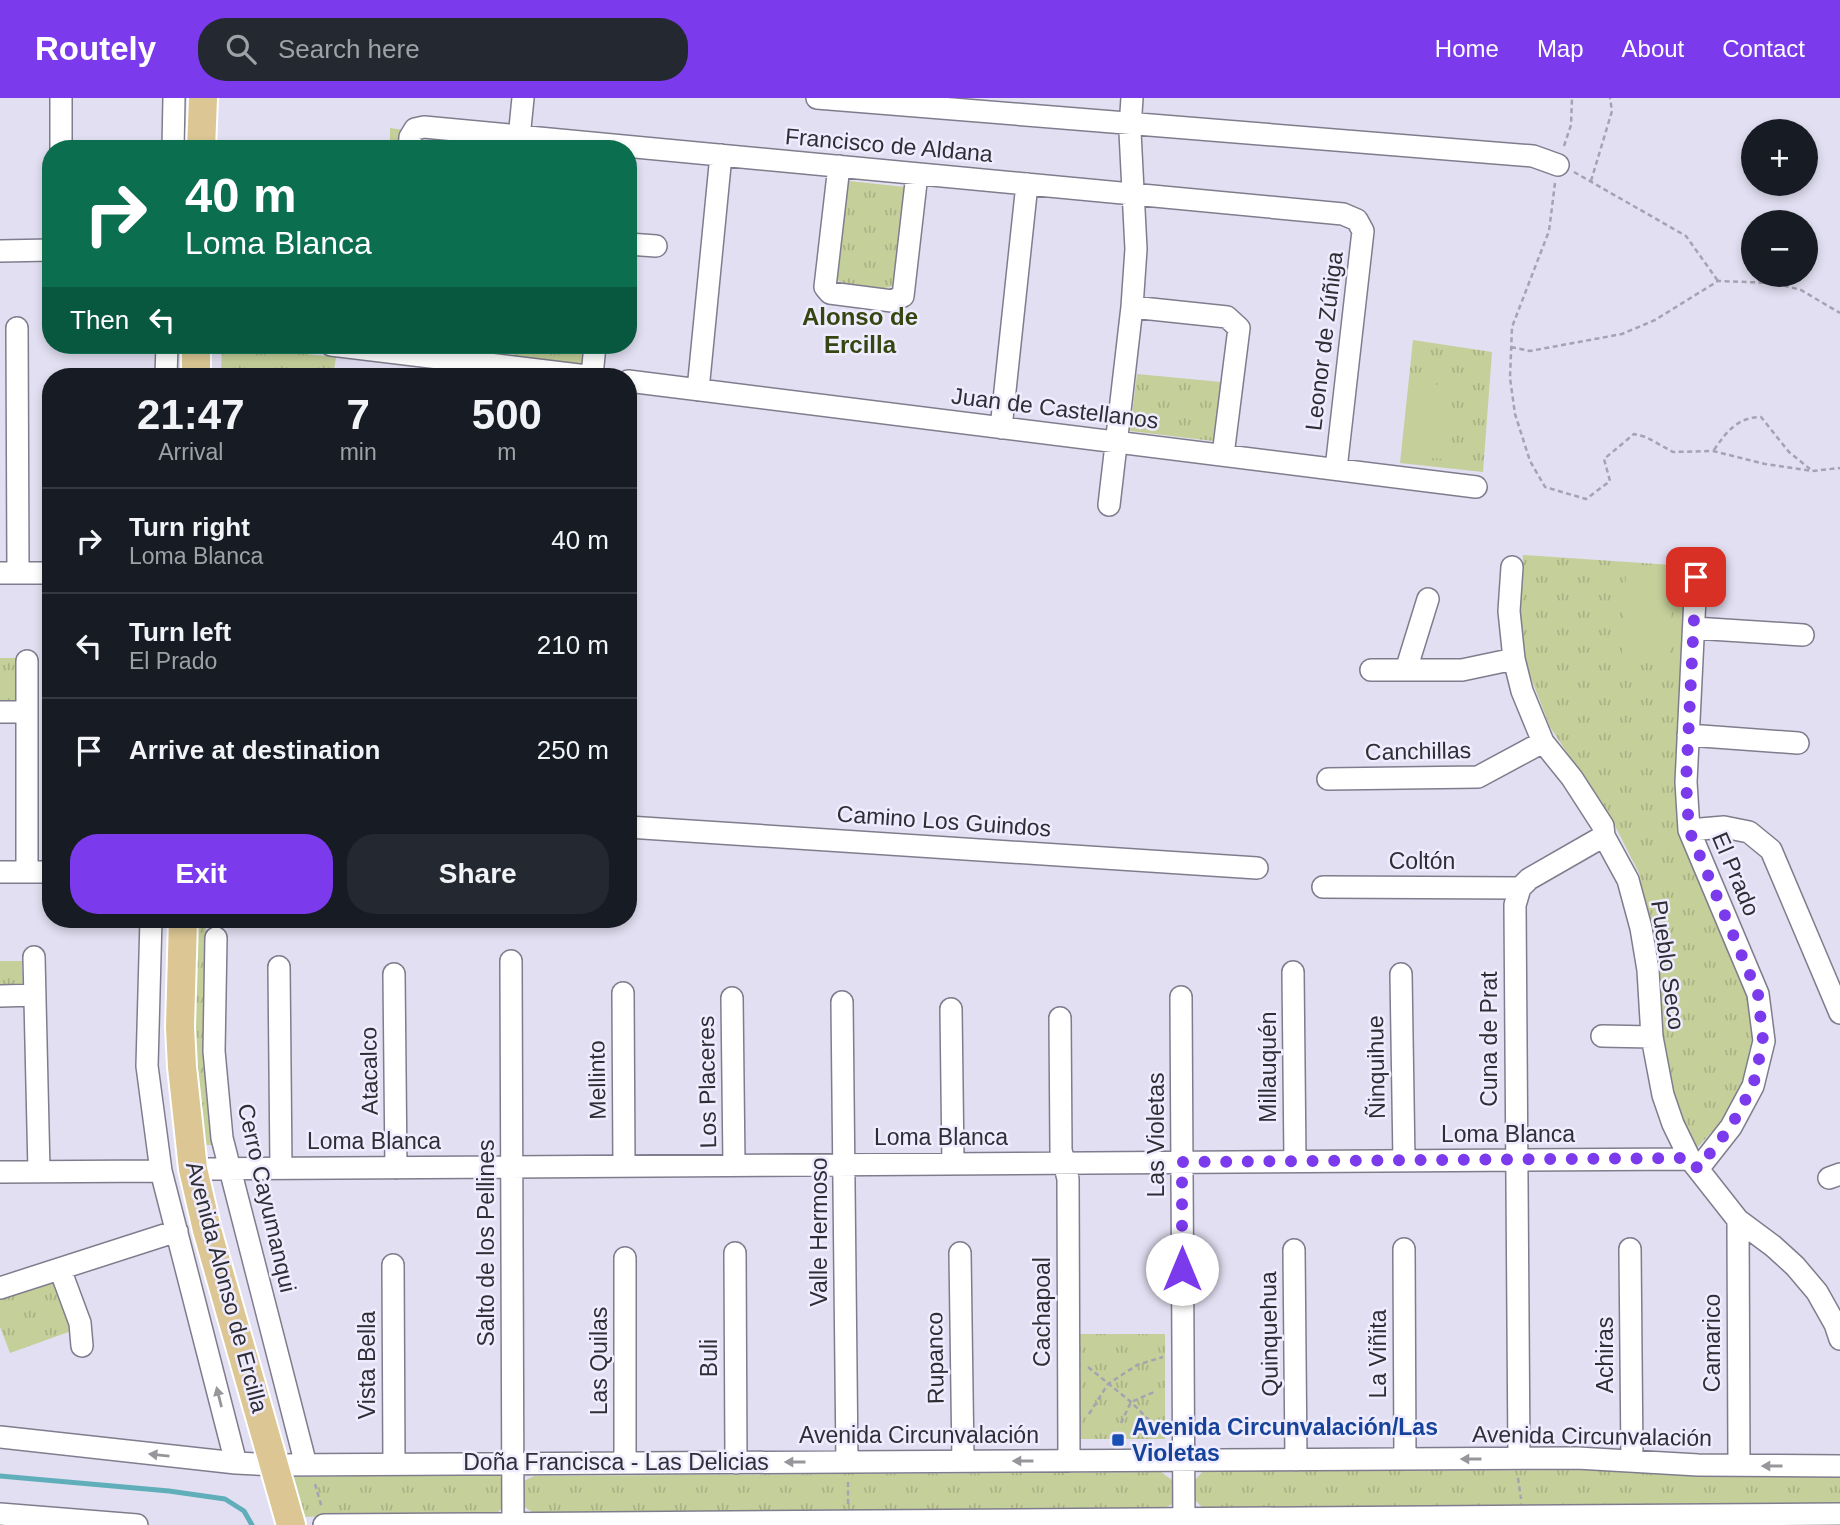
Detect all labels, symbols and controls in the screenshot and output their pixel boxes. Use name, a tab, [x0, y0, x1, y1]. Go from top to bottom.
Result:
search box	[198, 18, 688, 81]
text: Routely	[35, 30, 156, 67]
icon: search	[222, 30, 260, 68]
text: Search here	[278, 34, 420, 64]
text: Home	[1435, 35, 1499, 62]
text: Map	[1537, 35, 1584, 62]
text: About	[1622, 35, 1684, 62]
text: Contact	[1722, 35, 1805, 62]
map controls	[1741, 119, 1818, 287]
button: +	[1741, 119, 1818, 196]
street label: Francisco de Aldana	[784, 123, 994, 167]
icon: right	[70, 168, 161, 259]
text: 40 m	[185, 168, 297, 222]
button: −	[1741, 210, 1818, 287]
text: Loma Blanca	[185, 225, 372, 261]
street label: Leonor de Zúñiga	[1300, 250, 1348, 432]
icon: left	[143, 301, 181, 339]
district label: Alonso de Ercilla	[802, 303, 918, 358]
text: Then	[70, 305, 129, 335]
street label: Juan de Castellanos	[950, 382, 1160, 434]
text: 21:47	[137, 391, 245, 438]
text: 7	[346, 391, 370, 438]
text: 500	[472, 391, 542, 438]
text: Arrival	[158, 439, 223, 465]
text: min	[340, 439, 377, 465]
text: m	[497, 439, 516, 465]
text: Turn right	[129, 512, 250, 542]
icon: right	[70, 522, 108, 560]
text: 40 m	[551, 525, 609, 555]
text: Loma Blanca	[129, 543, 263, 569]
pin	[1666, 547, 1726, 607]
icon: arrive	[1677, 558, 1715, 596]
text: Turn left	[129, 617, 231, 647]
icon: left	[70, 627, 108, 665]
text: 210 m	[537, 630, 609, 660]
text: El Prado	[129, 648, 217, 674]
icon: arrive	[70, 732, 108, 770]
text: Arrive at destination	[129, 735, 380, 765]
text: 250 m	[537, 735, 609, 765]
street label: Canchillas	[1365, 737, 1471, 765]
street label: Camino Los Guindos	[836, 801, 1052, 841]
street label: El Prado	[1707, 828, 1765, 920]
button: Exit	[70, 834, 333, 914]
button: Share	[347, 834, 609, 914]
street label: Coltón	[1389, 848, 1455, 874]
street label: Pueblo Seco	[1646, 899, 1690, 1031]
street label: Cuna de Prat	[1476, 971, 1502, 1107]
street label: Millauquén	[1255, 1011, 1281, 1123]
street label: Los Placeres	[693, 1015, 721, 1149]
street label: Ñinquihue	[1362, 1015, 1390, 1119]
street label: Atacalco	[355, 1027, 383, 1115]
street label: Mellinto	[583, 1040, 611, 1120]
street label: Las Violetas	[1143, 1073, 1169, 1197]
street label: Cerro Cayumanqui	[233, 1101, 301, 1295]
street label: Loma Blanca	[1441, 1121, 1575, 1147]
street label: Loma Blanca	[874, 1124, 1008, 1150]
street label: Loma Blanca	[307, 1128, 441, 1154]
street label: Salto de los Pellines	[473, 1139, 499, 1347]
street label: Valle Hermoso	[806, 1157, 832, 1307]
street label: Avenida Alonso de Ercilla	[181, 1158, 273, 1416]
position arrow	[1145, 1232, 1219, 1306]
street label: Cachapoal	[1029, 1257, 1055, 1367]
street label: Quinquehua	[1255, 1271, 1283, 1397]
street label: Camarico	[1699, 1294, 1725, 1392]
street label: Las Quilas	[586, 1307, 612, 1415]
street label: La Viñita	[1365, 1309, 1391, 1399]
street label: Vista Bella	[354, 1311, 380, 1419]
street label: Rupanco	[921, 1312, 949, 1404]
street label: Achiras	[1592, 1317, 1618, 1393]
street label: Buli	[696, 1339, 722, 1377]
one-way arrow	[213, 1386, 224, 1408]
place label: Avenida Circunvalación/Las Violetas	[1132, 1414, 1438, 1466]
street label: Avenida Circunvalación	[1472, 1421, 1712, 1451]
street label: Avenida Circunvalación	[799, 1422, 1039, 1448]
marker: Avenida Circunvalación/Las Violetas	[1110, 1432, 1126, 1448]
one-way arrow	[148, 1449, 170, 1460]
street label: Doña Francisca - Las Delicias	[463, 1449, 769, 1475]
one-way arrow	[1460, 1453, 1482, 1465]
one-way arrow	[1012, 1455, 1034, 1467]
one-way arrow	[784, 1456, 806, 1468]
one-way arrow	[1761, 1460, 1783, 1471]

